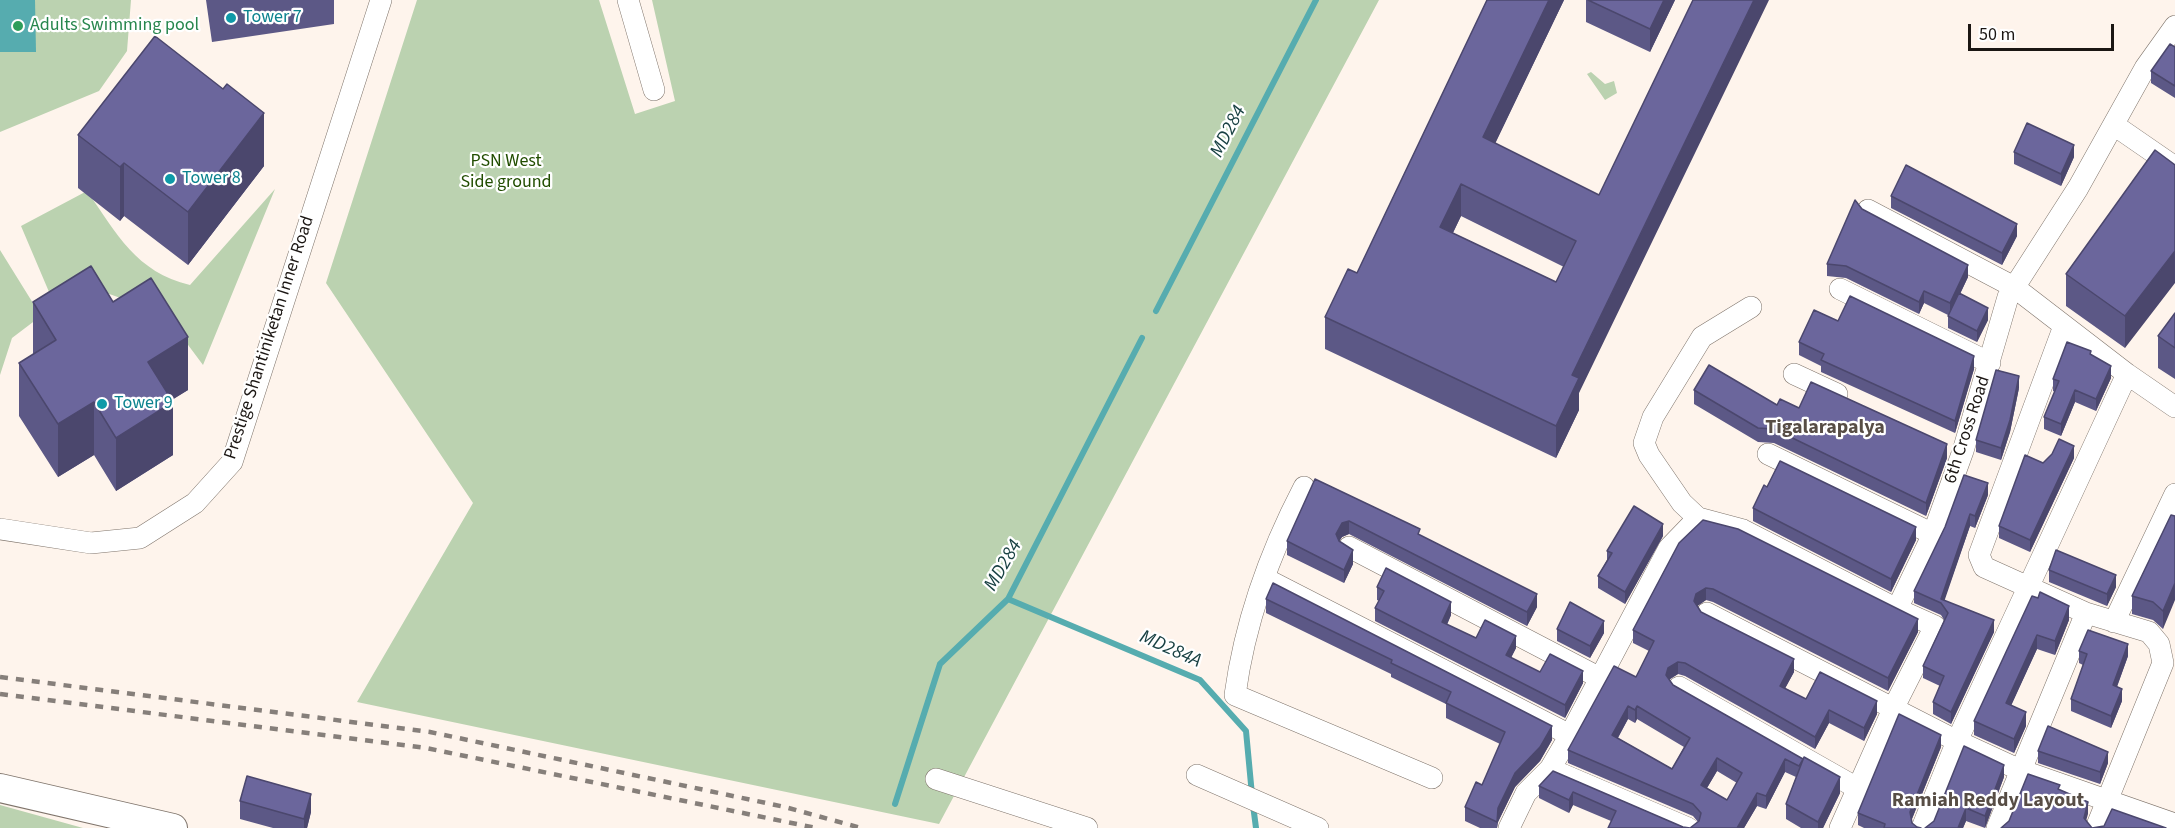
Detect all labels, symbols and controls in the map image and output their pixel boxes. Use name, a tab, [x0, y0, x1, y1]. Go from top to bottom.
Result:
place label: Tower 7	[243, 7, 302, 29]
marker: Tower 7	[224, 11, 238, 25]
scale bar	[1971, 12, 2116, 50]
place label: Adults Swimming pool	[30, 15, 199, 37]
marker: Adults Swimming pool	[11, 19, 25, 33]
text: 50 m	[1979, 22, 2015, 47]
water label: MD284	[1206, 102, 1252, 162]
park label: PSN West Side ground	[460, 151, 552, 194]
place label: Tower 8	[182, 168, 241, 190]
marker: Tower 8	[163, 172, 177, 186]
street label: Prestige Shantiniketan Inner Road	[220, 214, 320, 462]
street label: 6th Cross Road	[1940, 373, 1996, 487]
place label: Tower 9	[114, 393, 173, 415]
marker: Tower 9	[95, 397, 109, 411]
district label: Tigalarapalya	[1765, 417, 1885, 441]
water label: MD284	[980, 536, 1028, 596]
water label: MD284A	[1135, 626, 1205, 674]
district label: Ramiah Reddy Layout	[1892, 790, 2084, 814]

